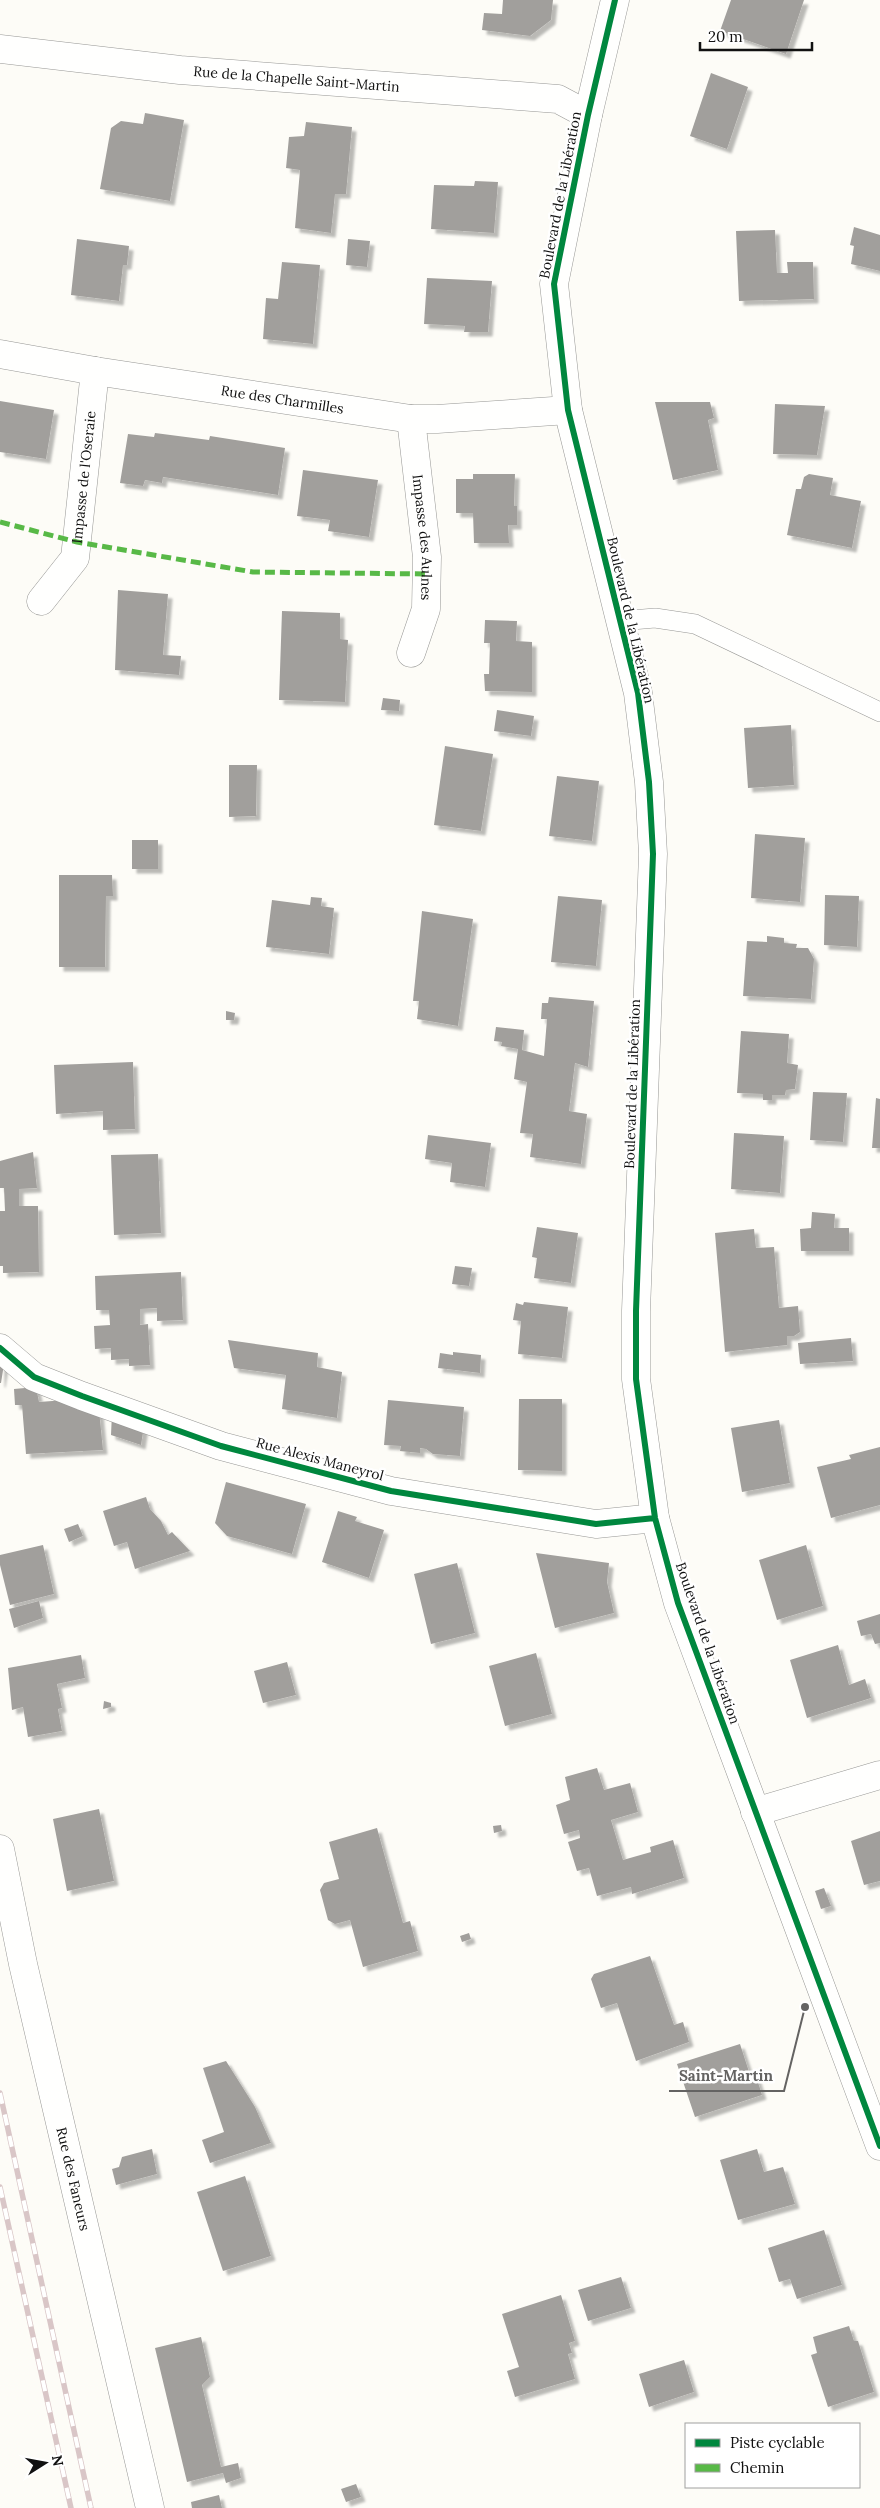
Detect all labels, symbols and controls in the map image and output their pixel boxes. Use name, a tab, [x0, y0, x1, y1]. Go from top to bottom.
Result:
scale bar	[700, 20, 812, 52]
text: 20 m	[708, 27, 743, 46]
street label: Rue de la Chapelle Saint-Martin	[193, 62, 401, 96]
street label: Boulevard de la Libération	[535, 109, 585, 280]
street label: Rue des Charmilles	[220, 381, 345, 418]
street label: Impasse de l'Oseraie	[68, 410, 100, 544]
street label: Impasse des Aulnes	[408, 473, 436, 601]
street label: Boulevard de la Libération	[603, 535, 659, 705]
street label: Boulevard de la Libération	[620, 998, 644, 1169]
street label: Rue Alexis Maneyrol	[254, 1433, 386, 1485]
street label: Boulevard de la Libération	[672, 1560, 744, 1727]
callout: Saint-Martin	[669, 2061, 784, 2091]
text: Saint-Martin	[679, 2066, 774, 2085]
street label: Rue des Faneurs	[52, 2125, 94, 2233]
legend	[685, 2423, 860, 2488]
text: Piste cyclable	[730, 2433, 825, 2452]
north arrow	[20, 2438, 70, 2488]
text: N	[48, 2453, 68, 2468]
text: Chemin	[730, 2458, 784, 2477]

